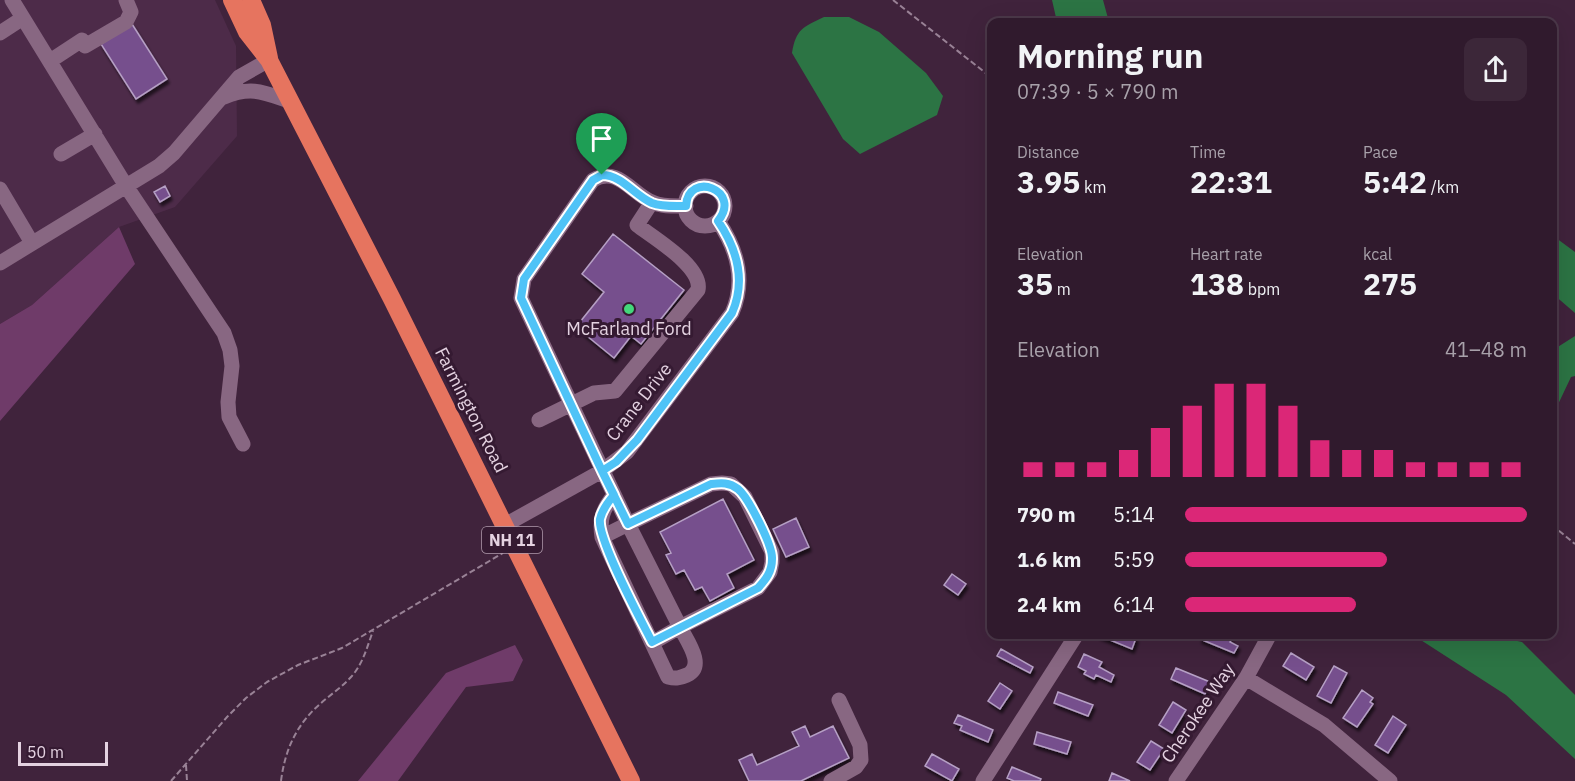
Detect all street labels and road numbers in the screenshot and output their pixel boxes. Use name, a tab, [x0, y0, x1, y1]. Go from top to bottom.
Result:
street label: Farmington Road	[430, 343, 513, 476]
street label: Crane Drive	[601, 358, 677, 446]
road number: NH 11	[482, 527, 542, 553]
street label: Cherokee Way	[1156, 658, 1239, 767]

